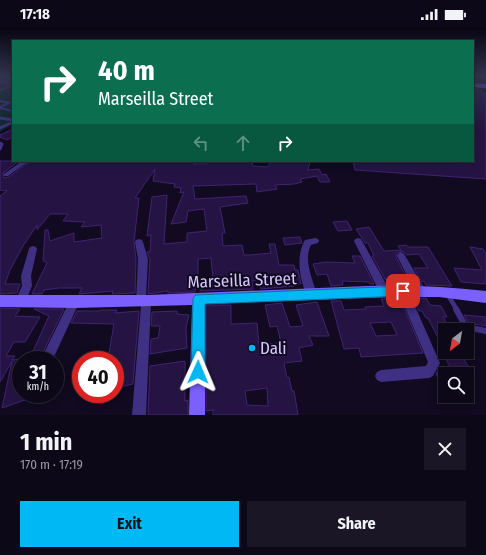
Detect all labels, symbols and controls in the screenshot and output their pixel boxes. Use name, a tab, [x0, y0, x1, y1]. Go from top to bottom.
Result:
text: 17:18	[20, 5, 50, 23]
text: 40 m	[98, 54, 155, 87]
icon: right	[32, 56, 84, 108]
text: Marseilla Street	[98, 88, 214, 110]
icon: left	[190, 132, 212, 154]
icon: ahead	[232, 132, 254, 154]
icon: right	[274, 132, 296, 154]
street label: Marseilla Street	[187, 268, 297, 293]
pin	[386, 274, 420, 308]
icon: arrive	[392, 280, 414, 302]
north arrow	[438, 323, 474, 359]
map controls	[438, 323, 474, 403]
place label: Dali	[260, 338, 287, 359]
marker: Dali	[247, 343, 257, 353]
speed limit sign: 40	[72, 351, 124, 403]
position arrow	[177, 351, 219, 393]
text: 31	[29, 360, 47, 384]
button: search	[438, 367, 474, 403]
text: km/h	[27, 381, 49, 393]
text: 1 min	[20, 428, 72, 456]
button: close	[424, 428, 466, 470]
text: 170 m · 17:19	[20, 457, 83, 472]
button: Exit	[20, 501, 239, 547]
button: Share	[247, 501, 466, 547]

